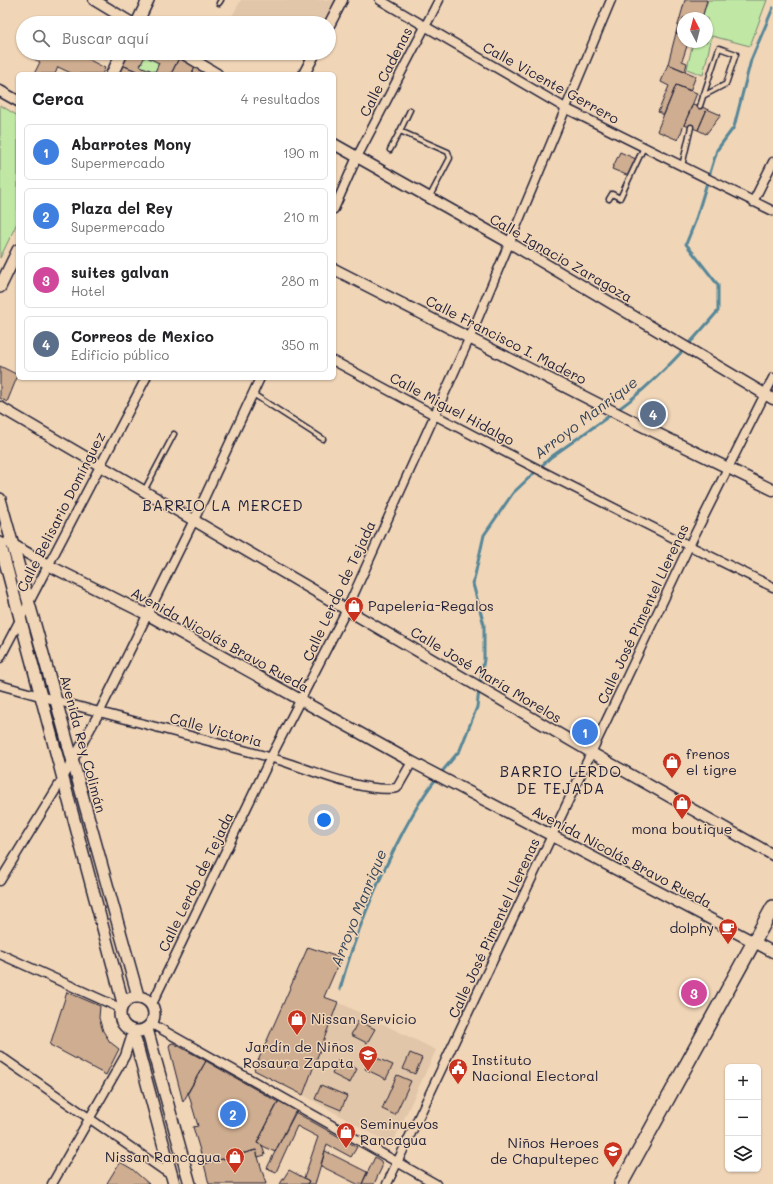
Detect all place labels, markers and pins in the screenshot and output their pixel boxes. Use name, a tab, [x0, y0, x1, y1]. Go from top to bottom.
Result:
pin: 4	[640, 399, 666, 429]
shop icon: Papeleria-Regalos	[343, 595, 365, 623]
place label: Papeleria-Regalos	[368, 596, 494, 615]
pin: 1	[572, 717, 598, 747]
place label: frenos el tigre	[686, 744, 737, 779]
shop icon: frenos el tigre	[661, 751, 683, 779]
shop icon: mona boutique	[671, 792, 693, 820]
place label: mona boutique	[631, 819, 733, 838]
cafe icon: dolphy	[717, 917, 739, 945]
place label: dolphy	[669, 918, 714, 937]
pin: 3	[681, 978, 707, 1008]
shop icon: Nissan Servicio	[286, 1008, 308, 1036]
place label: Nissan Servicio	[311, 1009, 416, 1028]
place label: Jardín de Niños Rosaura Zapata	[243, 1037, 354, 1072]
school or university icon: Jardín de Niños Rosaura Zapata	[357, 1044, 379, 1072]
place label: Instituto Nacional Electoral	[472, 1050, 599, 1085]
public building icon: Instituto Nacional Electoral	[447, 1057, 469, 1085]
pin: 2	[220, 1099, 246, 1129]
place label: Seminuevos Rancagua	[360, 1114, 439, 1149]
shop icon: Seminuevos Rancagua	[335, 1121, 357, 1149]
place label: Niños Heroes de Chapultepec	[490, 1133, 599, 1168]
school or university icon: Niños Heroes de Chapultepec	[602, 1140, 624, 1168]
shop icon: Nissan Rancagua	[224, 1146, 246, 1174]
place label: Nissan Rancagua	[105, 1147, 221, 1166]

